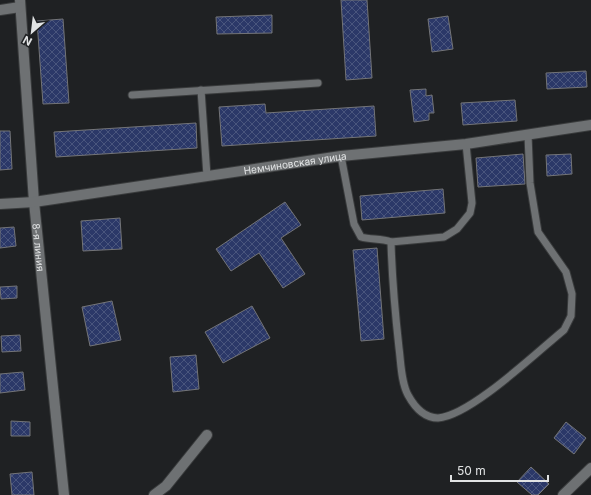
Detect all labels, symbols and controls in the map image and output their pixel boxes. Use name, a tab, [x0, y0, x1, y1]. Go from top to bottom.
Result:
north arrow	[12, 12, 52, 52]
text: N	[20, 33, 34, 49]
street label: Немчиновская улица	[243, 150, 347, 177]
street label: 8-я линия	[30, 223, 47, 272]
scale bar	[451, 457, 548, 483]
text: 50 m	[457, 463, 486, 478]

